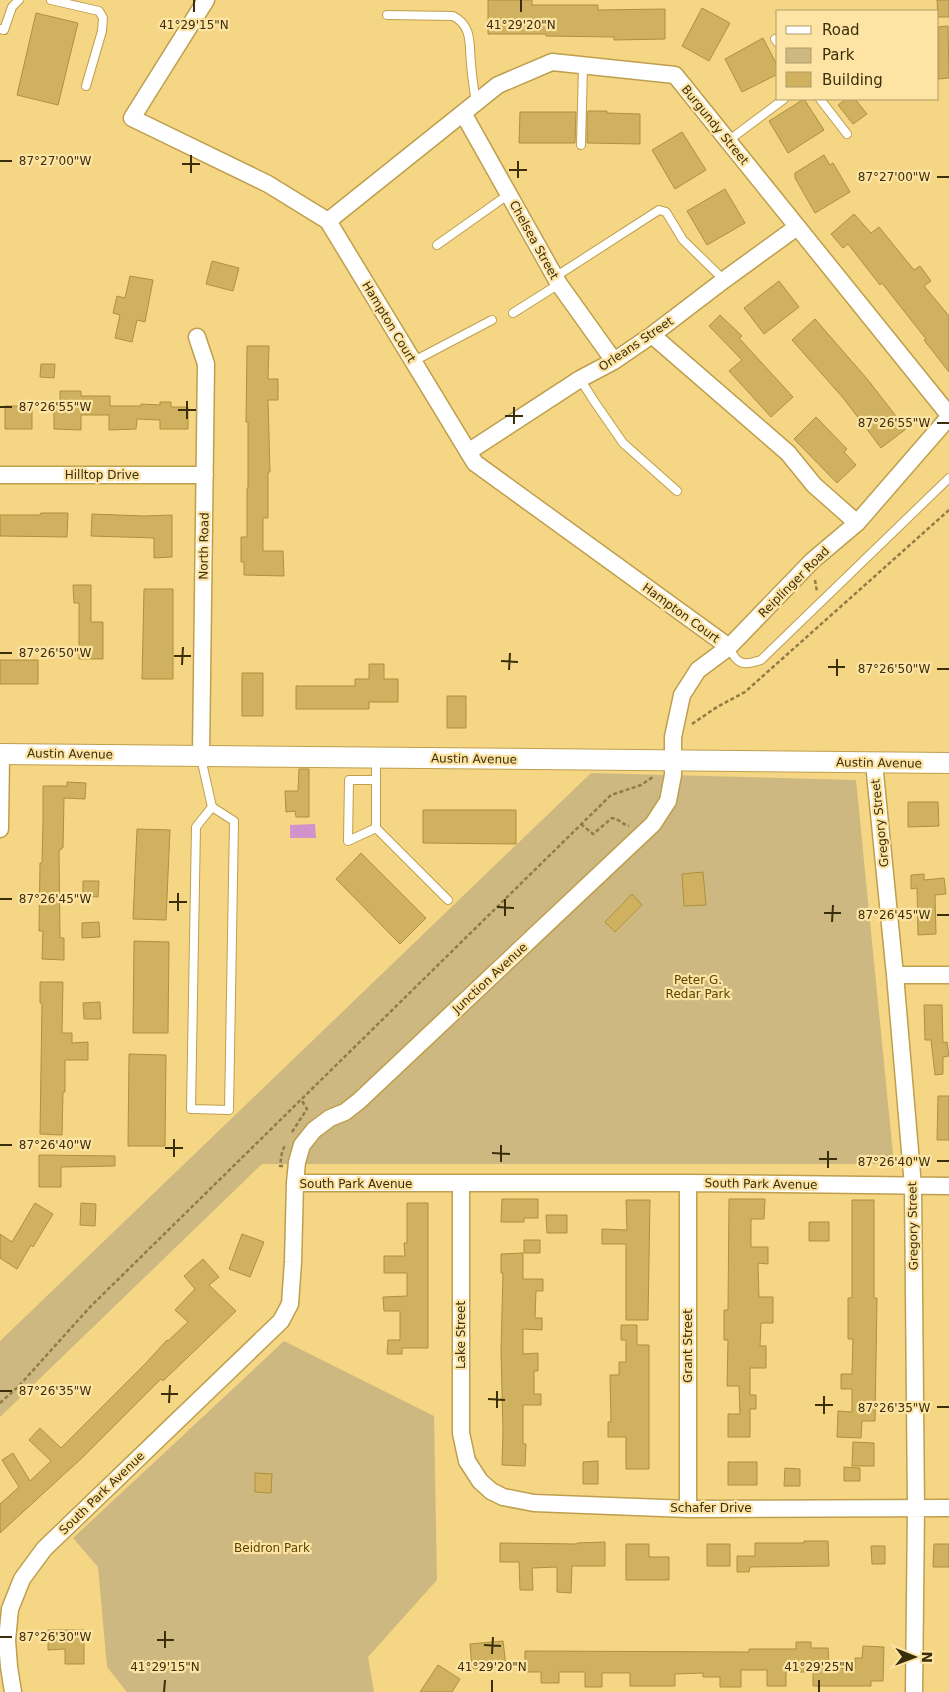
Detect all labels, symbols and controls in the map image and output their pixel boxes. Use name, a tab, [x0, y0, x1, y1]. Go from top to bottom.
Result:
legend	[776, 10, 939, 100]
text: 41°29'15"N	[159, 18, 229, 32]
text: 41°29'20"N	[486, 18, 556, 32]
text: Road	[822, 21, 860, 39]
text: Park	[822, 46, 855, 64]
text: Building	[822, 71, 883, 89]
street label: Burgundy Street	[679, 82, 752, 168]
text: 87°27'00"W	[19, 154, 91, 168]
text: 87°27'00"W	[858, 170, 930, 184]
street label: Chelsea Street	[507, 198, 562, 282]
street label: Hampton Court	[359, 279, 419, 365]
street label: Orleans Street	[596, 314, 676, 374]
text: 87°26'55"W	[19, 400, 91, 414]
text: 87°26'55"W	[858, 416, 930, 430]
street label: Hilltop Drive	[65, 468, 139, 482]
street label: North Road	[196, 512, 212, 580]
street label: Reiplinger Road	[756, 544, 832, 620]
street label: Hampton Court	[640, 580, 723, 646]
text: 87°26'50"W	[19, 646, 91, 660]
text: 87°26'50"W	[858, 662, 930, 676]
street label: Austin Avenue	[27, 746, 113, 762]
street label: Austin Avenue	[431, 751, 517, 767]
street label: Austin Avenue	[836, 755, 922, 771]
street label: Gregory Street	[868, 778, 892, 868]
text: 87°26'45"W	[19, 892, 91, 906]
text: 87°26'45"W	[858, 908, 930, 922]
street label: Junction Avenue	[449, 940, 530, 1017]
park label: Peter G. Redar Park	[666, 973, 730, 1001]
text: 87°26'40"W	[19, 1138, 91, 1152]
text: 87°26'40"W	[858, 1155, 930, 1169]
street label: South Park Avenue	[704, 1176, 818, 1192]
street label: South Park Avenue	[299, 1177, 413, 1191]
street label: Gregory Street	[905, 1181, 921, 1270]
street label: Lake Street	[454, 1301, 468, 1369]
street label: Grant Street	[681, 1309, 695, 1383]
text: 87°26'35"W	[19, 1384, 91, 1398]
text: 87°26'35"W	[858, 1401, 930, 1415]
street label: South Park Avenue	[56, 1449, 148, 1537]
street label: Schafer Drive	[670, 1501, 752, 1515]
park label: Beidron Park	[234, 1541, 310, 1555]
text: 87°26'30"W	[19, 1630, 91, 1644]
north arrow	[889, 1632, 939, 1682]
text: N	[919, 1651, 935, 1663]
text: 41°29'15"N	[130, 1660, 200, 1674]
text: 41°29'20"N	[457, 1660, 527, 1674]
text: 41°29'25"N	[784, 1660, 854, 1674]

